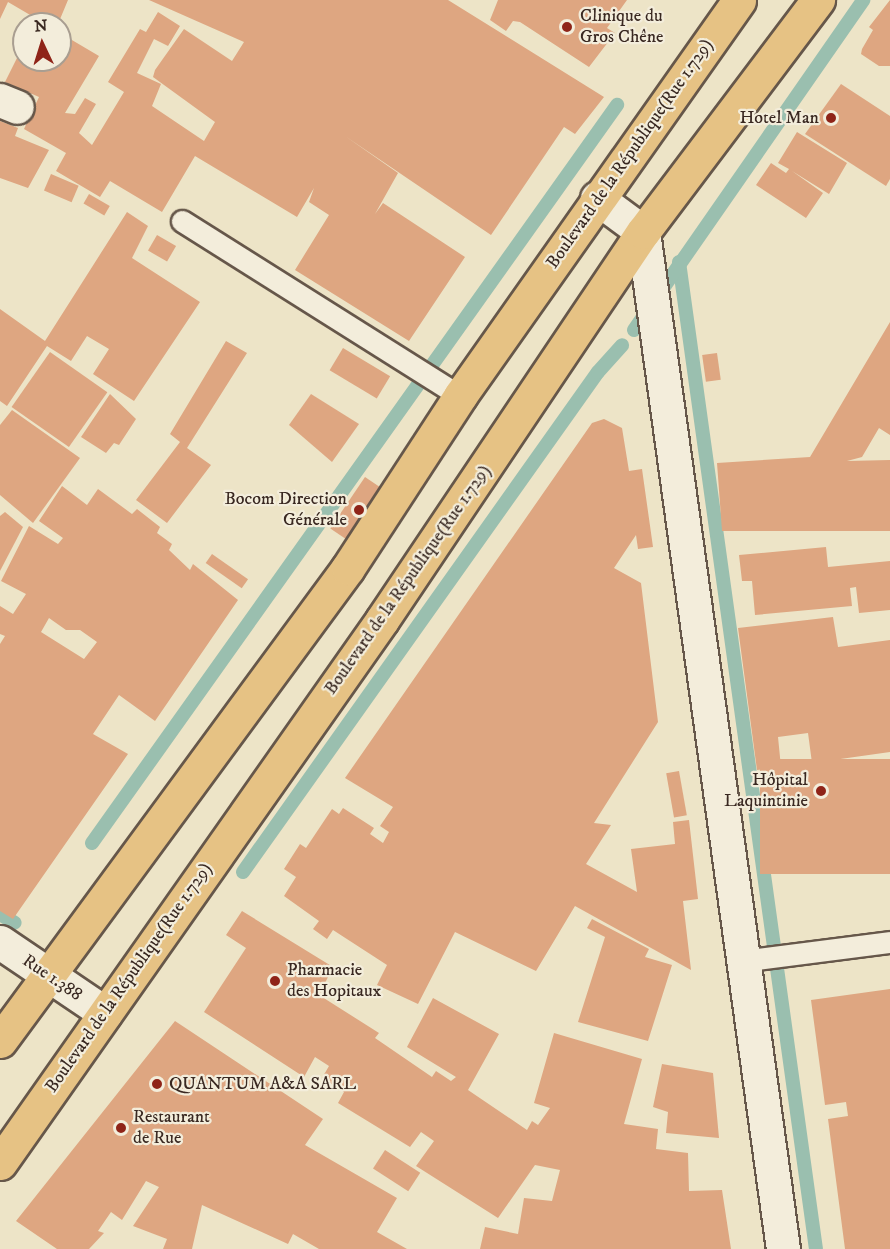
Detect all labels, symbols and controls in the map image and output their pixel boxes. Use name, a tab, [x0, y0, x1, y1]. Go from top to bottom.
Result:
place label: Clinique du Gros Chêne	[580, 6, 664, 48]
north arrow	[12, 12, 72, 72]
text: N	[34, 16, 48, 36]
marker: Clinique du Gros Chêne	[558, 18, 576, 36]
street label: Boulevard de la République(Rue 1.729)	[542, 35, 718, 273]
place label: Hotel Man	[739, 107, 819, 129]
marker: Hotel Man	[824, 111, 838, 125]
street label: Boulevard de la République(Rue 1.729)	[320, 461, 496, 699]
place label: Bocom Direction Générale	[224, 489, 347, 532]
marker: Bocom Direction Générale	[352, 503, 366, 517]
place label: Hôpital Laquintinie	[724, 770, 808, 812]
marker: Hôpital Laquintinie	[812, 782, 830, 800]
street label: Boulevard de la République(Rue 1.729)	[41, 859, 217, 1097]
street label: Rue 1.388	[18, 950, 86, 1006]
place label: Pharmacie des Hopitaux	[287, 960, 381, 1002]
marker: Pharmacie des Hopitaux	[268, 974, 282, 988]
place label: QUANTUM A&A SARL	[169, 1073, 356, 1095]
marker: QUANTUM A&A SARL	[150, 1077, 164, 1091]
place label: Restaurant de Rue	[133, 1107, 210, 1150]
marker: Restaurant de Rue	[114, 1121, 128, 1135]

